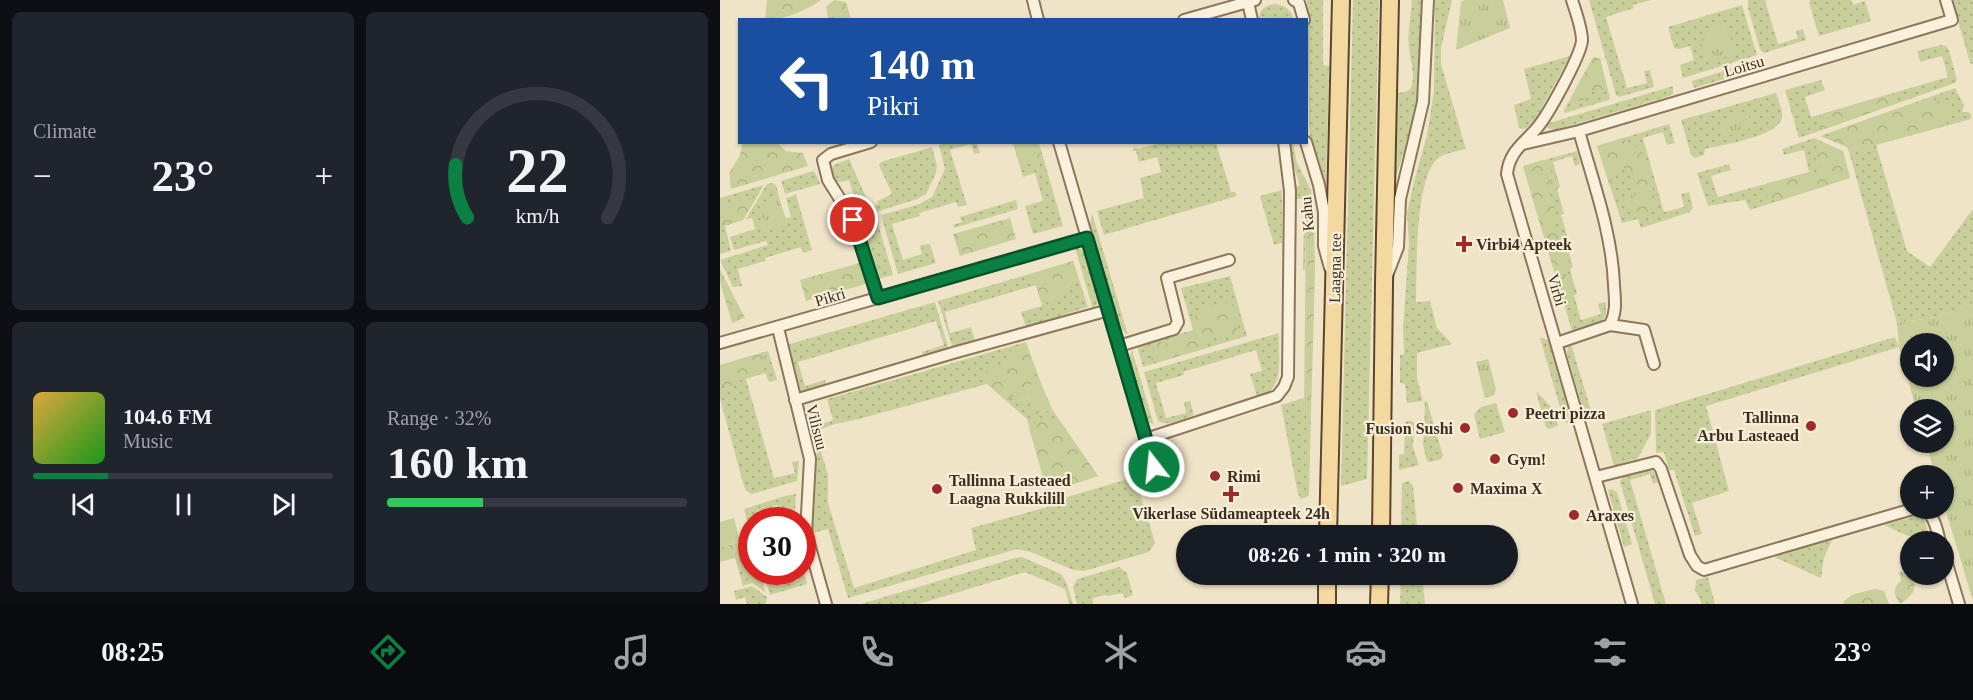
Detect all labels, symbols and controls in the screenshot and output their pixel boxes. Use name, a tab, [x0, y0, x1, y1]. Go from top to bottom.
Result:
icon: left	[768, 42, 846, 120]
text: 140 m	[867, 42, 976, 88]
street label: Loitsu	[1722, 52, 1766, 80]
text: Pikri	[867, 91, 920, 121]
text: Climate	[33, 120, 96, 142]
text: 22	[506, 136, 568, 205]
text: 23°	[152, 151, 215, 201]
text: −	[33, 158, 52, 194]
text: +	[314, 158, 333, 194]
pin	[827, 194, 878, 245]
street label: Kahu	[1297, 196, 1317, 232]
icon: arrive	[836, 203, 869, 236]
text: km/h	[515, 204, 559, 228]
street label: Laagna tee	[1326, 233, 1345, 303]
place label: Virbi4 Apteek	[1476, 236, 1572, 254]
marker: Virbi4 Apteek	[1457, 237, 1471, 251]
street label: Virbi	[1544, 272, 1570, 309]
street label: Pikri	[813, 284, 848, 310]
map controls	[1900, 333, 1954, 585]
button: sound	[1900, 333, 1954, 387]
button: layers	[1900, 399, 1954, 453]
street label: Vilisuu	[803, 403, 831, 451]
text: 104.6 FM	[123, 404, 212, 429]
place label: Peetri pizza	[1525, 405, 1605, 423]
marker: Peetri pizza	[1506, 406, 1520, 420]
text: Range · 32%	[387, 407, 491, 429]
place label: Tallinna Arbu Lasteaed	[1697, 409, 1799, 444]
marker: Tallinna Arbu Lasteaed	[1804, 419, 1818, 433]
place label: Fusion Sushi	[1365, 420, 1454, 437]
marker: Fusion Sushi	[1458, 421, 1472, 435]
text: Music	[123, 430, 173, 452]
position arrow	[1122, 435, 1186, 499]
text: 160 km	[387, 438, 528, 488]
place label: Gym!	[1507, 451, 1546, 469]
marker: Gym!	[1488, 452, 1502, 466]
button: +	[1900, 465, 1954, 519]
place label: Rimi	[1227, 468, 1261, 485]
marker: Rimi	[1208, 469, 1222, 483]
place label: Tallinna Lasteaed Laagna Rukkilill	[949, 472, 1071, 508]
place label: Maxima X	[1470, 480, 1543, 497]
marker: Maxima X	[1451, 481, 1465, 495]
marker: Tallinna Lasteaed Laagna Rukkilill	[930, 482, 944, 496]
marker: Vikerlase Südameapteek 24h	[1224, 487, 1238, 501]
icon: previous	[67, 488, 100, 521]
icon: pause	[167, 488, 200, 521]
icon: next	[267, 488, 300, 521]
place label: Vikerlase Südameapteek 24h	[1132, 505, 1330, 523]
speed limit sign: 30	[738, 507, 816, 585]
place label: Araxes	[1586, 507, 1634, 524]
marker: Araxes	[1567, 508, 1581, 522]
button: −	[1900, 531, 1954, 585]
text: 08:26 · 1 min · 320 m	[1248, 542, 1446, 567]
icon: directions	[367, 631, 409, 673]
icon: music	[611, 631, 653, 673]
icon: phone	[856, 631, 898, 673]
icon: climate	[1100, 631, 1142, 673]
icon: car	[1345, 631, 1387, 673]
icon: filters	[1589, 631, 1631, 673]
text: 08:25	[101, 637, 164, 667]
text: 23°	[1834, 637, 1872, 667]

